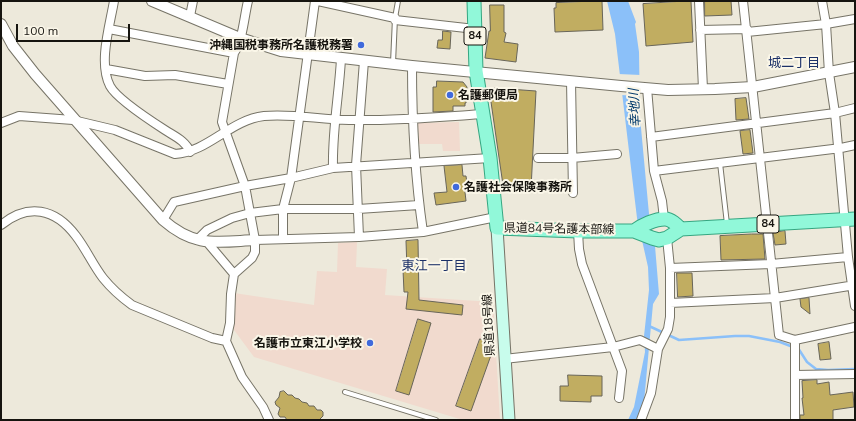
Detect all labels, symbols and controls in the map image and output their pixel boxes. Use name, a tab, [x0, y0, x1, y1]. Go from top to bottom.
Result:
scale bar	[18, 16, 132, 42]
text: 100 m	[23, 23, 58, 38]
road number: 84	[464, 27, 486, 45]
place label: 沖縄国税事務所名護税務署	[209, 38, 353, 52]
marker: 沖縄国税事務所名護税務署	[356, 40, 366, 50]
district label: 城二丁目	[768, 55, 820, 71]
place label: 名護郵便局	[458, 88, 518, 102]
water label: 幸地川	[626, 88, 644, 128]
marker: 名護郵便局	[445, 90, 455, 100]
place label: 名護社会保険事務所	[464, 180, 572, 194]
marker: 名護社会保険事務所	[451, 182, 461, 192]
road number: 84	[757, 215, 779, 233]
street label: 県道84号名護本部線	[504, 221, 614, 237]
district label: 東江一丁目	[402, 258, 466, 274]
street label: 県道18号線	[480, 293, 498, 357]
place label: 名護市立東江小学校	[254, 336, 362, 350]
marker: 名護市立東江小学校	[365, 338, 375, 348]

